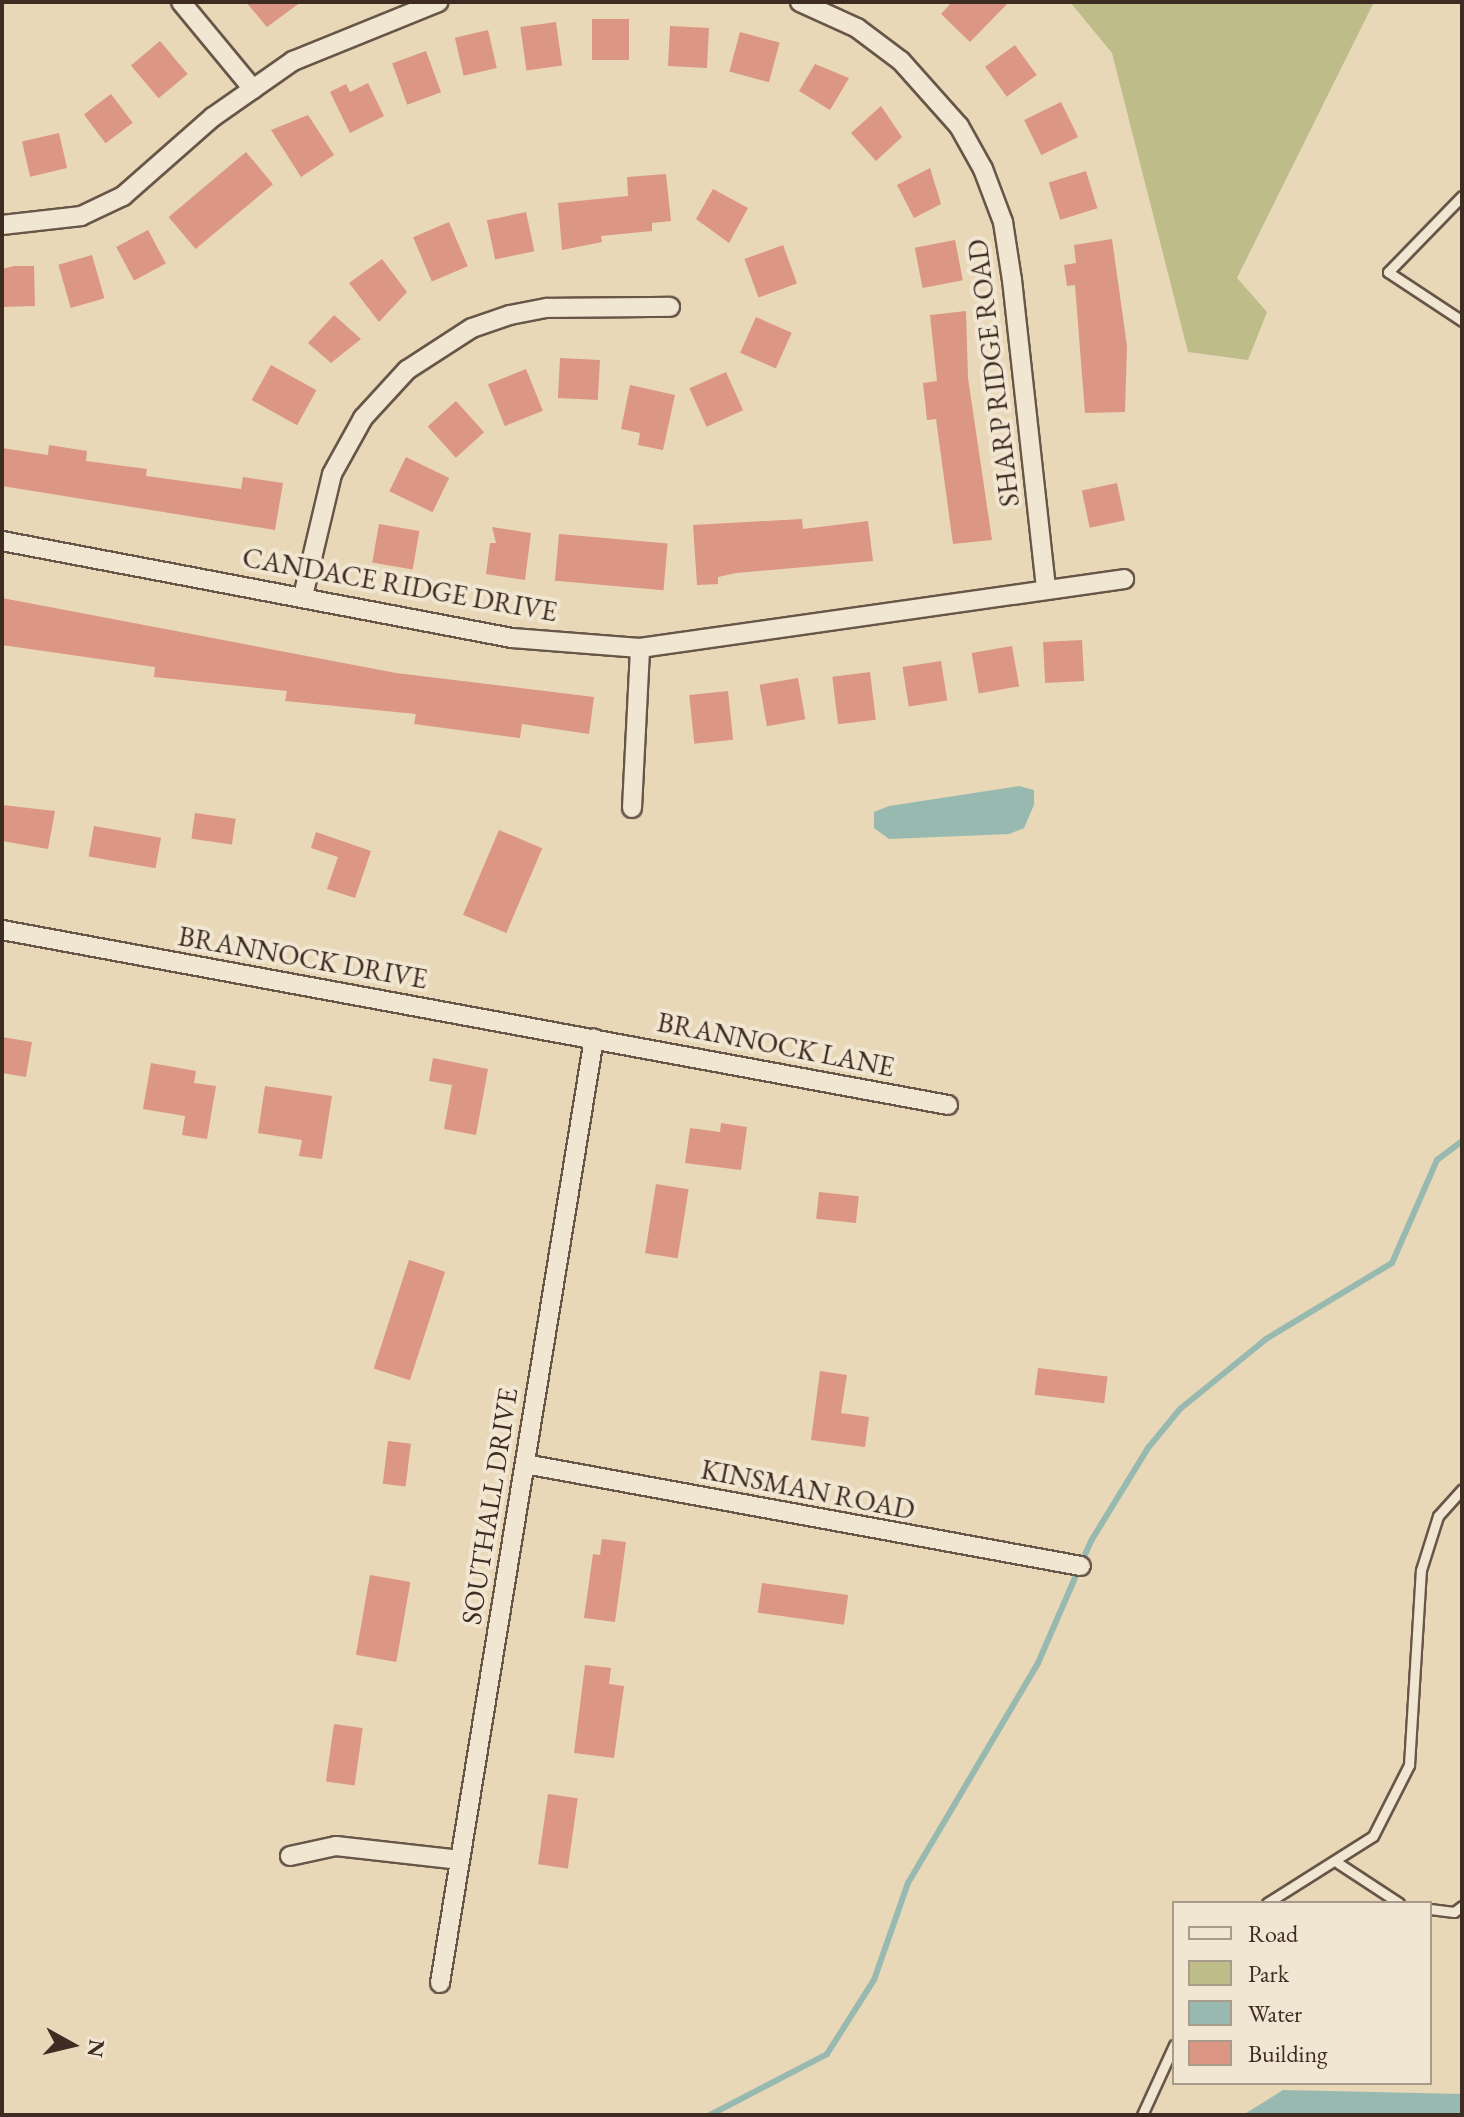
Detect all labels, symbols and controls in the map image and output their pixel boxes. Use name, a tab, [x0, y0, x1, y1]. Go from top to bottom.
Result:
street label: SHARP RIDGE ROAD	[960, 237, 1026, 509]
street label: CANDACE RIDGE DRIVE	[240, 540, 560, 628]
street label: BRANNOCK DRIVE	[176, 919, 430, 995]
street label: BRANNOCK LANE	[655, 1005, 897, 1083]
street label: SOUTHALL DRIVE	[454, 1385, 524, 1627]
street label: KINSMAN ROAD	[698, 1452, 918, 1526]
legend	[1172, 1901, 1432, 2085]
text: Road	[1248, 1918, 1298, 1949]
text: Park	[1248, 1958, 1289, 1989]
text: Water	[1248, 1998, 1302, 2029]
north arrow	[32, 2005, 112, 2085]
text: N	[81, 2038, 112, 2059]
text: Building	[1248, 2038, 1328, 2069]

